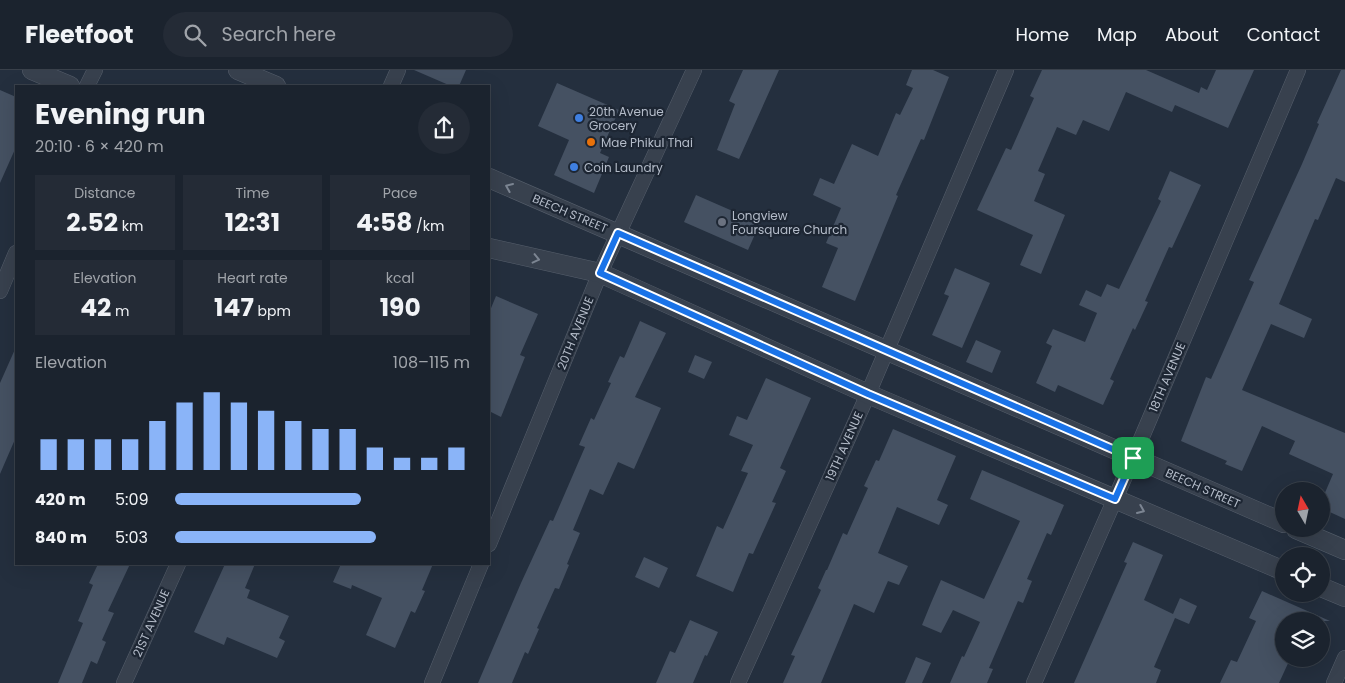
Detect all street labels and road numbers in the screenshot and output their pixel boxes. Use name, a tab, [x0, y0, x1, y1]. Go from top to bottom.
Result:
street label: BEECH STREET	[530, 190, 611, 237]
street label: 20TH AVENUE	[553, 294, 597, 372]
street label: 18TH AVENUE	[1145, 339, 1189, 415]
street label: 19TH AVENUE	[821, 409, 867, 483]
street label: BEECH STREET	[1163, 464, 1243, 512]
street label: 21ST AVENUE	[128, 586, 174, 660]

